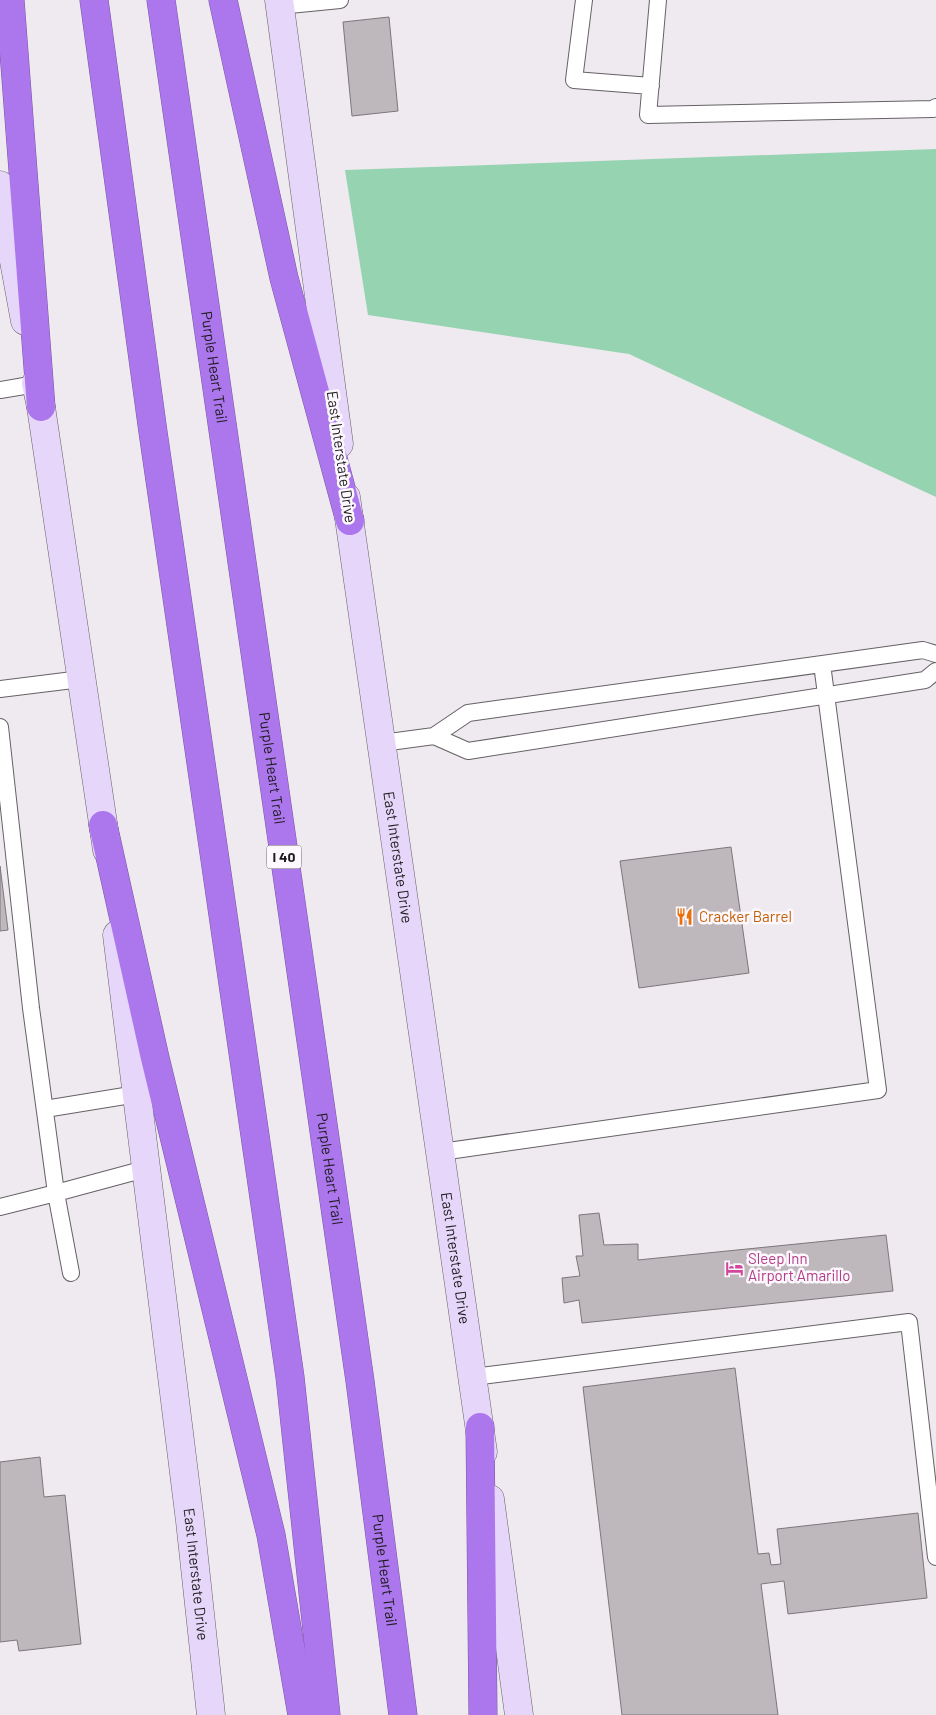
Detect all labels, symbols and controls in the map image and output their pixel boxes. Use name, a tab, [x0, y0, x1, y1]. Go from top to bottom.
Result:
street label: Purple Heart Trail	[198, 310, 232, 424]
street label: East Interstate Drive	[324, 390, 360, 524]
street label: Purple Heart Trail	[256, 711, 290, 825]
street label: East Interstate Drive	[380, 790, 417, 924]
road number: I 40	[266, 846, 302, 869]
restaurant icon: Cracker Barrel	[675, 907, 695, 927]
place label: Cracker Barrel	[699, 907, 792, 925]
street label: Purple Heart Trail	[313, 1112, 347, 1226]
street label: East Interstate Drive	[438, 1191, 475, 1325]
place label: Sleep Inn Airport Amarillo	[748, 1249, 850, 1284]
hotel icon: Sleep Inn Airport Amarillo	[724, 1258, 744, 1278]
street label: East Interstate Drive	[180, 1507, 213, 1641]
street label: Purple Heart Trail	[369, 1513, 401, 1627]

